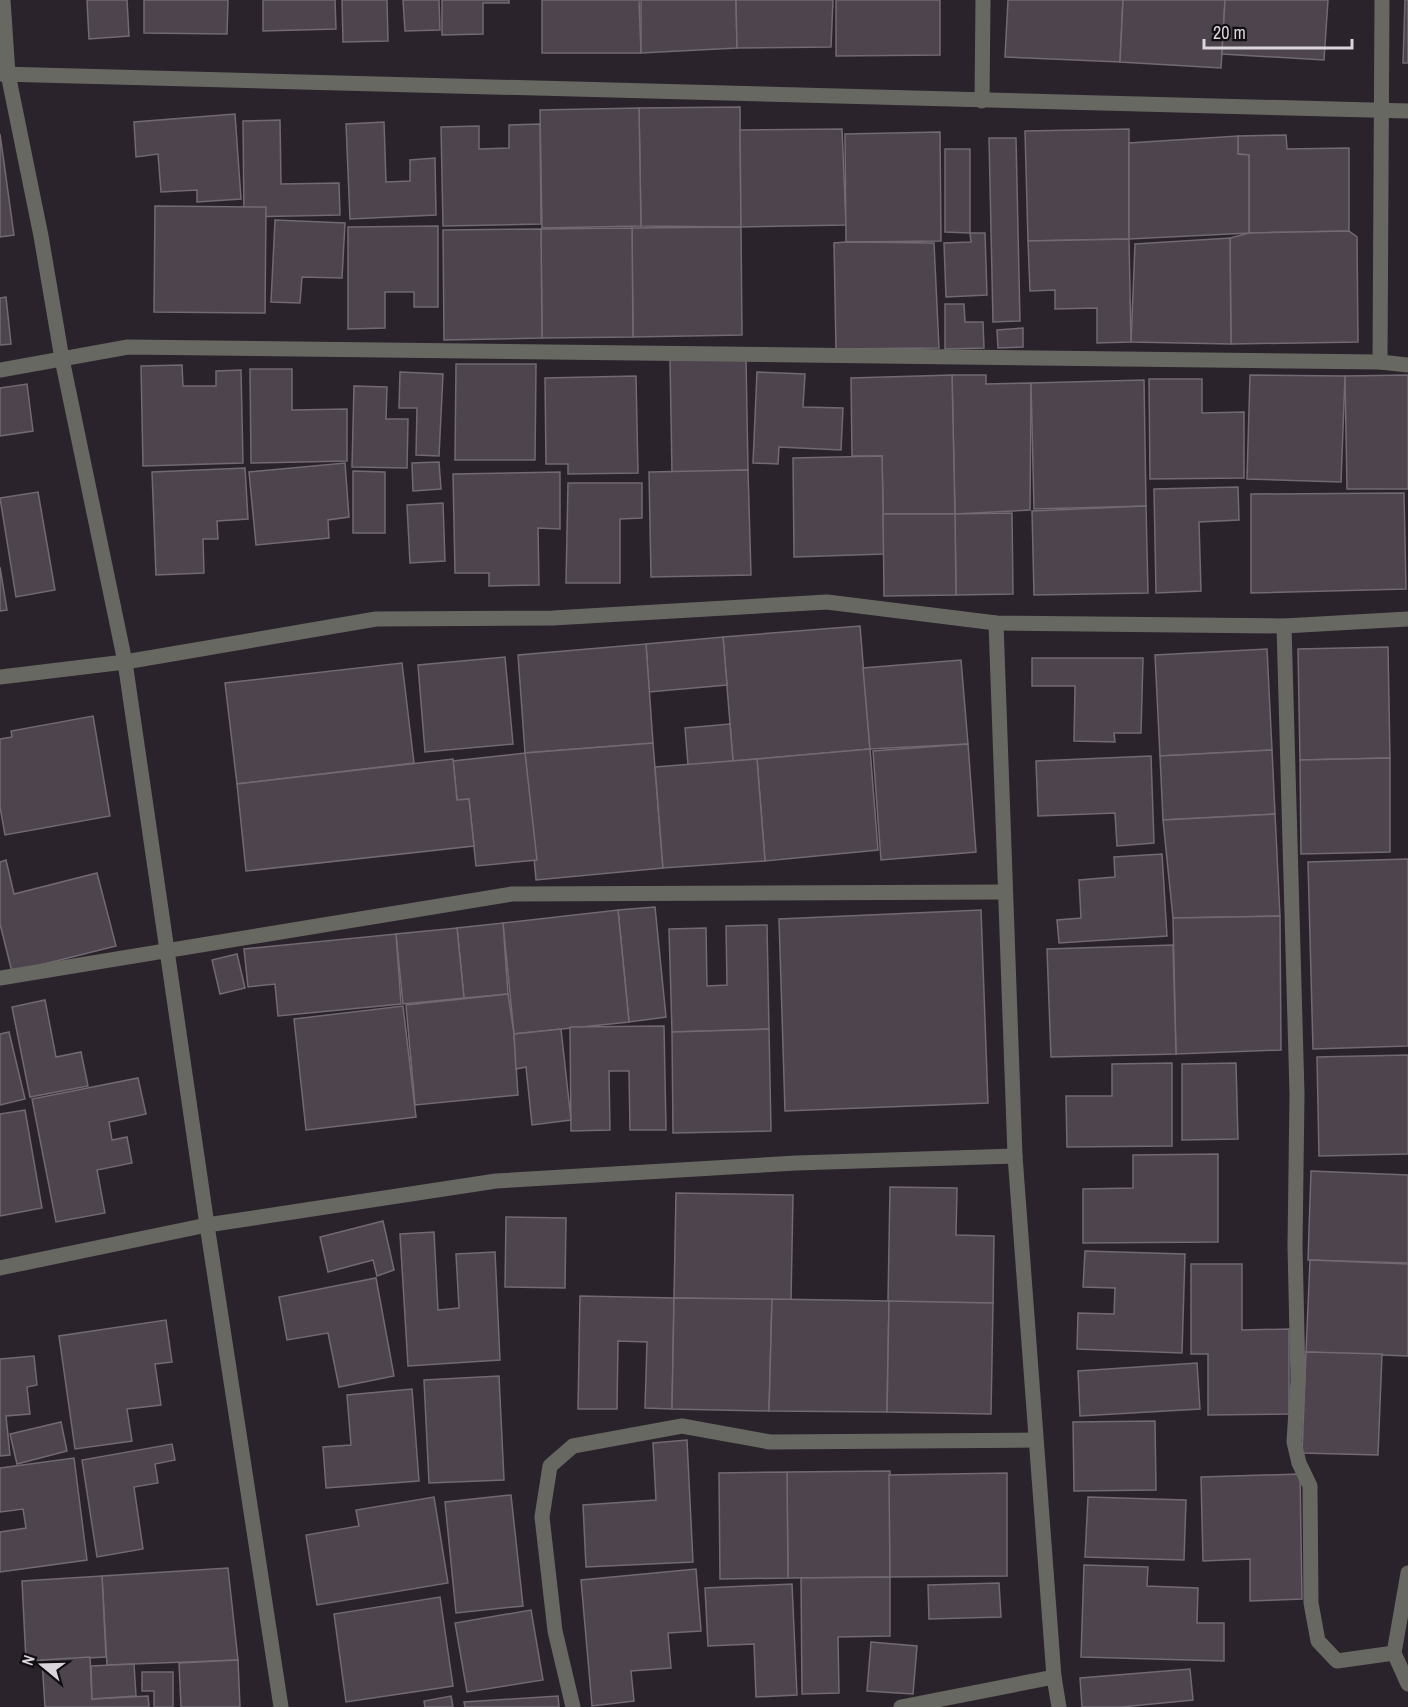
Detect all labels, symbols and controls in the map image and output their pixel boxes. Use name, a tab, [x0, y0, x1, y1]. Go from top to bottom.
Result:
scale bar	[1204, 12, 1352, 50]
text: 20 m	[1213, 20, 1246, 45]
north arrow	[12, 1635, 72, 1695]
text: N	[16, 1652, 40, 1668]

